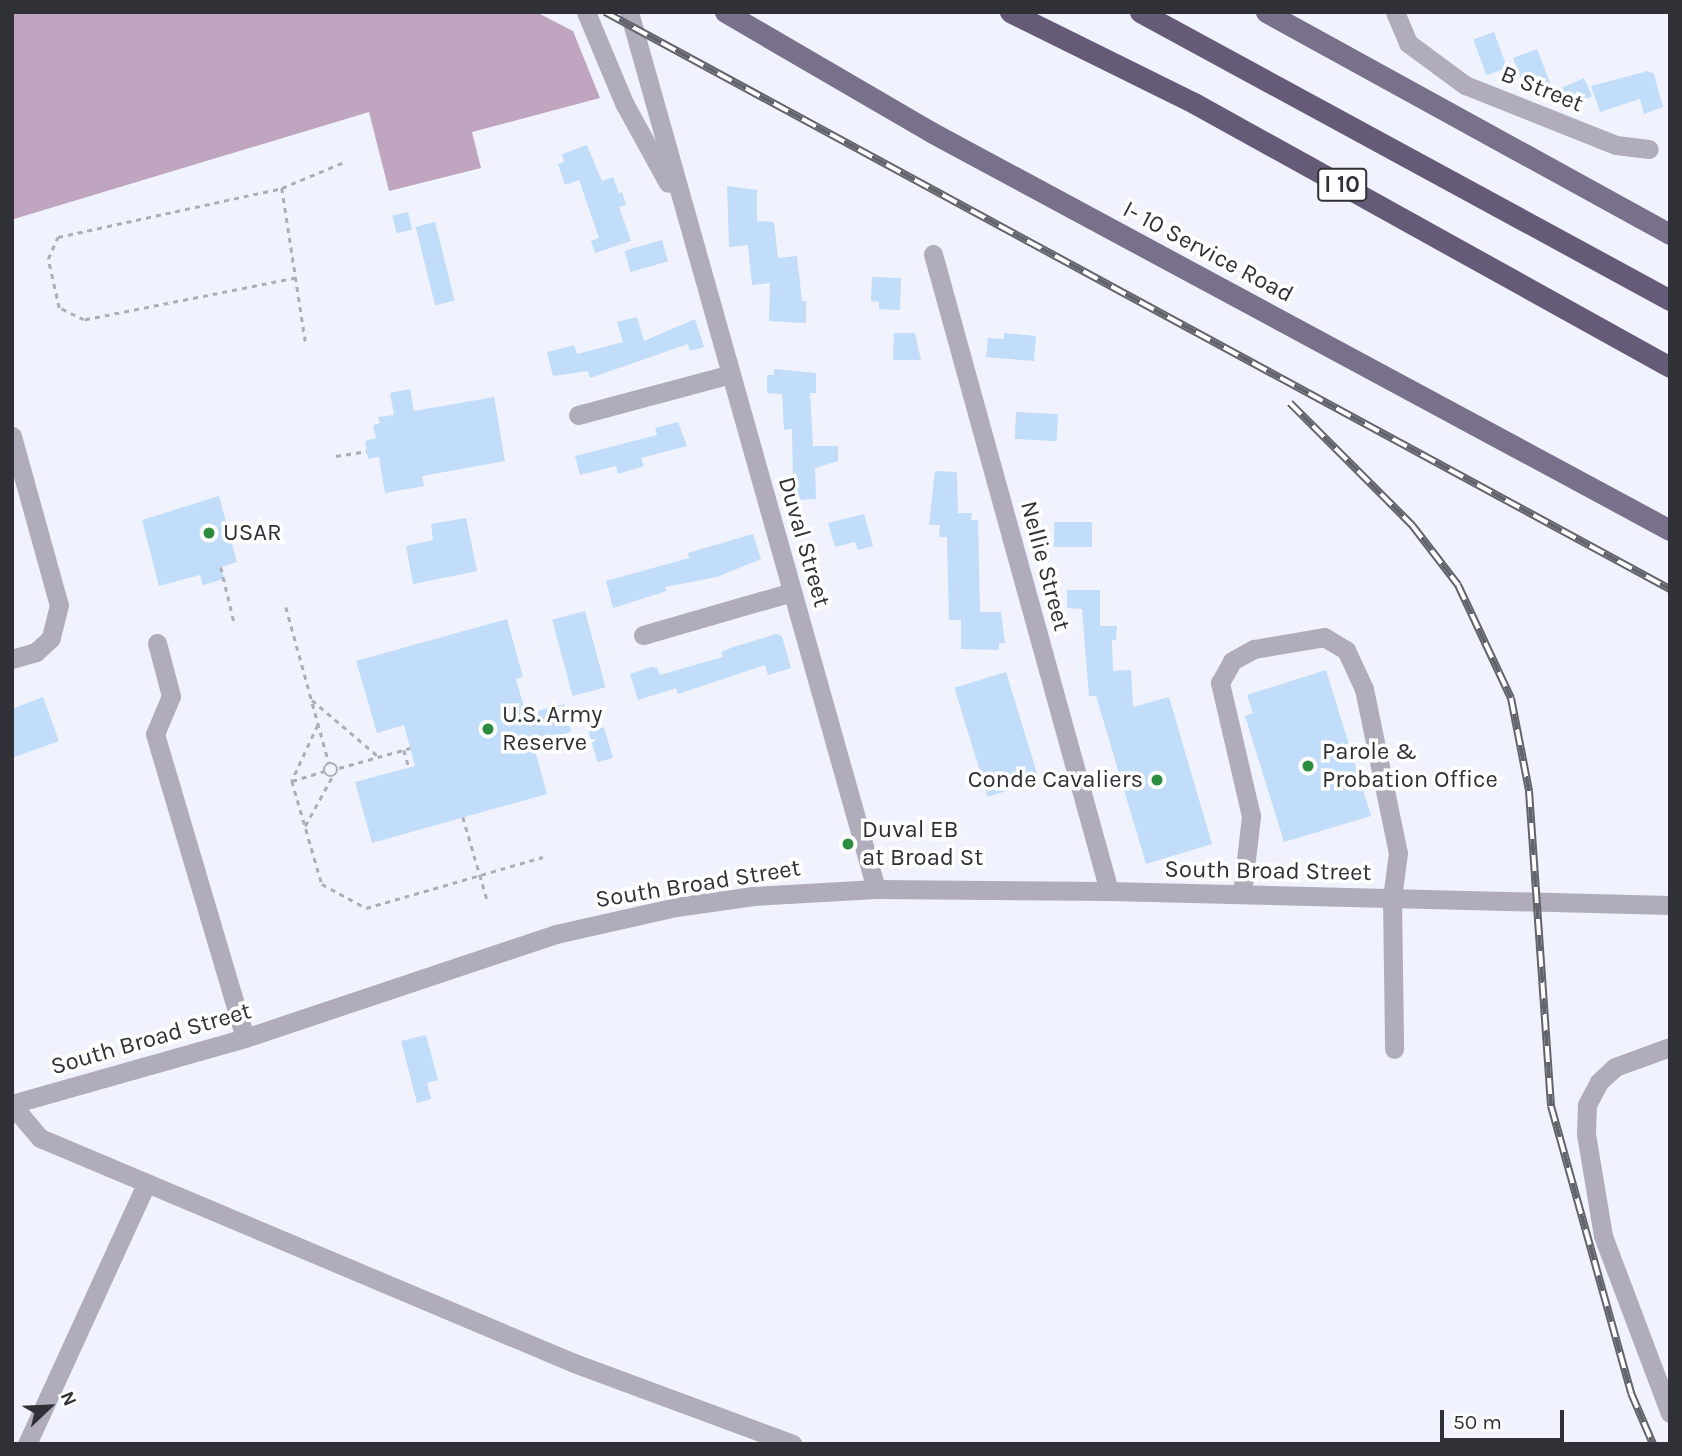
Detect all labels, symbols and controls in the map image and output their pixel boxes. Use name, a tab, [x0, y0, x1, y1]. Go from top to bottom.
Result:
street label: B Street	[1497, 59, 1587, 119]
road number: I 10	[1316, 166, 1368, 204]
street label: I- 10 Service Road	[1118, 195, 1298, 309]
street label: Duval Street	[772, 474, 836, 610]
street label: Nellie Street	[1014, 498, 1076, 634]
place label: USAR	[223, 519, 282, 547]
marker: USAR	[201, 525, 217, 541]
place label: U.S. Army Reserve	[502, 701, 603, 757]
marker: U.S. Army Reserve	[480, 721, 496, 737]
place label: Parole & Probation Office	[1322, 738, 1498, 794]
marker: Parole & Probation Office	[1300, 758, 1316, 774]
place label: Conde Cavaliers	[968, 766, 1143, 794]
marker: Conde Cavaliers	[1149, 772, 1165, 788]
place label: Duval EB at Broad St	[862, 816, 983, 872]
marker: Duval EB at Broad St	[840, 836, 856, 852]
street label: South Broad Street	[593, 854, 803, 914]
street label: South Broad Street	[1164, 855, 1372, 887]
street label: South Broad Street	[47, 997, 255, 1081]
north arrow	[14, 1372, 84, 1442]
text: N	[56, 1388, 81, 1409]
scale bar	[1444, 1396, 1568, 1440]
text: 50 m	[1453, 1410, 1502, 1434]

